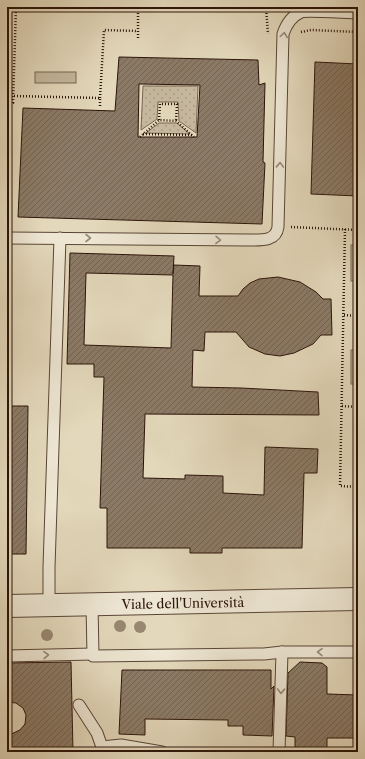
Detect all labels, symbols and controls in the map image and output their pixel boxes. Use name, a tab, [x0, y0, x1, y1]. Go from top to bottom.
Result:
one-way arrow	[279, 32, 288, 38]
one-way arrow	[276, 162, 284, 168]
one-way arrow	[85, 234, 91, 242]
one-way arrow	[215, 236, 221, 244]
street label: Viale dell'Università	[121, 594, 245, 612]
one-way arrow	[317, 648, 323, 656]
one-way arrow	[43, 651, 49, 659]
one-way arrow	[276, 688, 285, 694]

